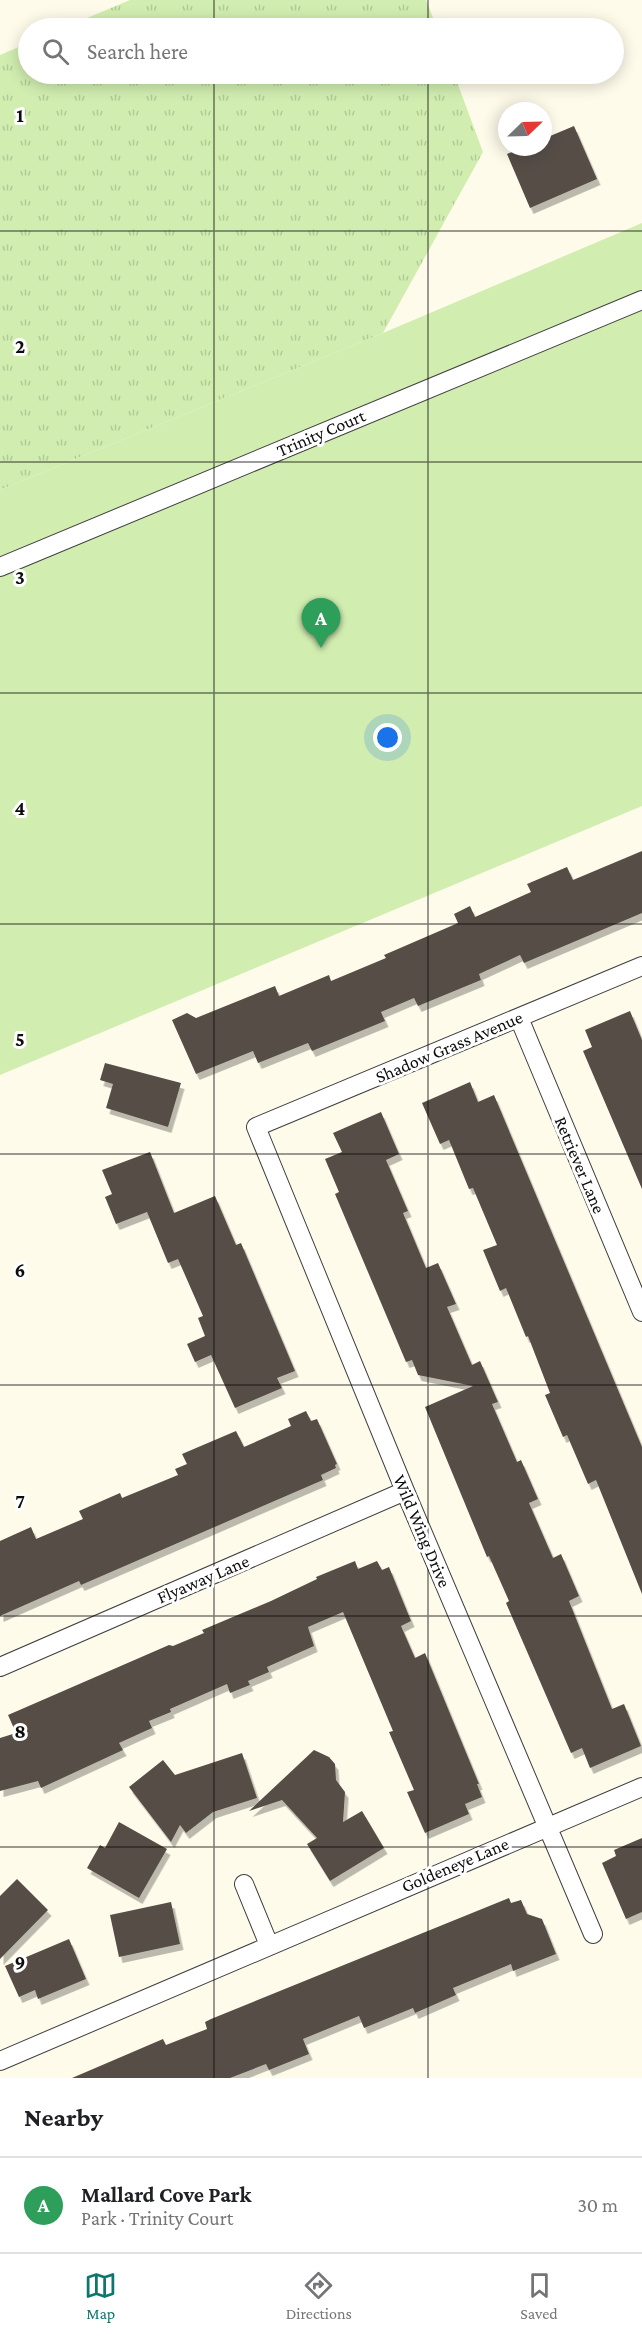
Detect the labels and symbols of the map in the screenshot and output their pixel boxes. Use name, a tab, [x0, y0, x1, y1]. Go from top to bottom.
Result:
north arrow	[498, 102, 552, 156]
text: 1	[16, 104, 24, 126]
text: 2	[15, 335, 25, 357]
street label: Trinity Court	[274, 405, 369, 461]
text: 3	[15, 566, 25, 588]
pin: A	[302, 598, 340, 648]
your location	[373, 723, 402, 752]
text: 4	[15, 797, 26, 819]
street label: Shadow Grass Avenue	[373, 1007, 526, 1087]
text: 5	[15, 1028, 25, 1050]
street label: Retriever Lane	[551, 1114, 609, 1217]
text: 6	[15, 1259, 25, 1281]
street label: Wild Wing Drive	[389, 1472, 455, 1590]
text: 7	[15, 1490, 25, 1512]
street label: Flyaway Lane	[154, 1551, 252, 1607]
text: 8	[14, 1720, 26, 1742]
street label: Goldeneye Lane	[398, 1833, 512, 1897]
text: 9	[15, 1951, 25, 1973]

